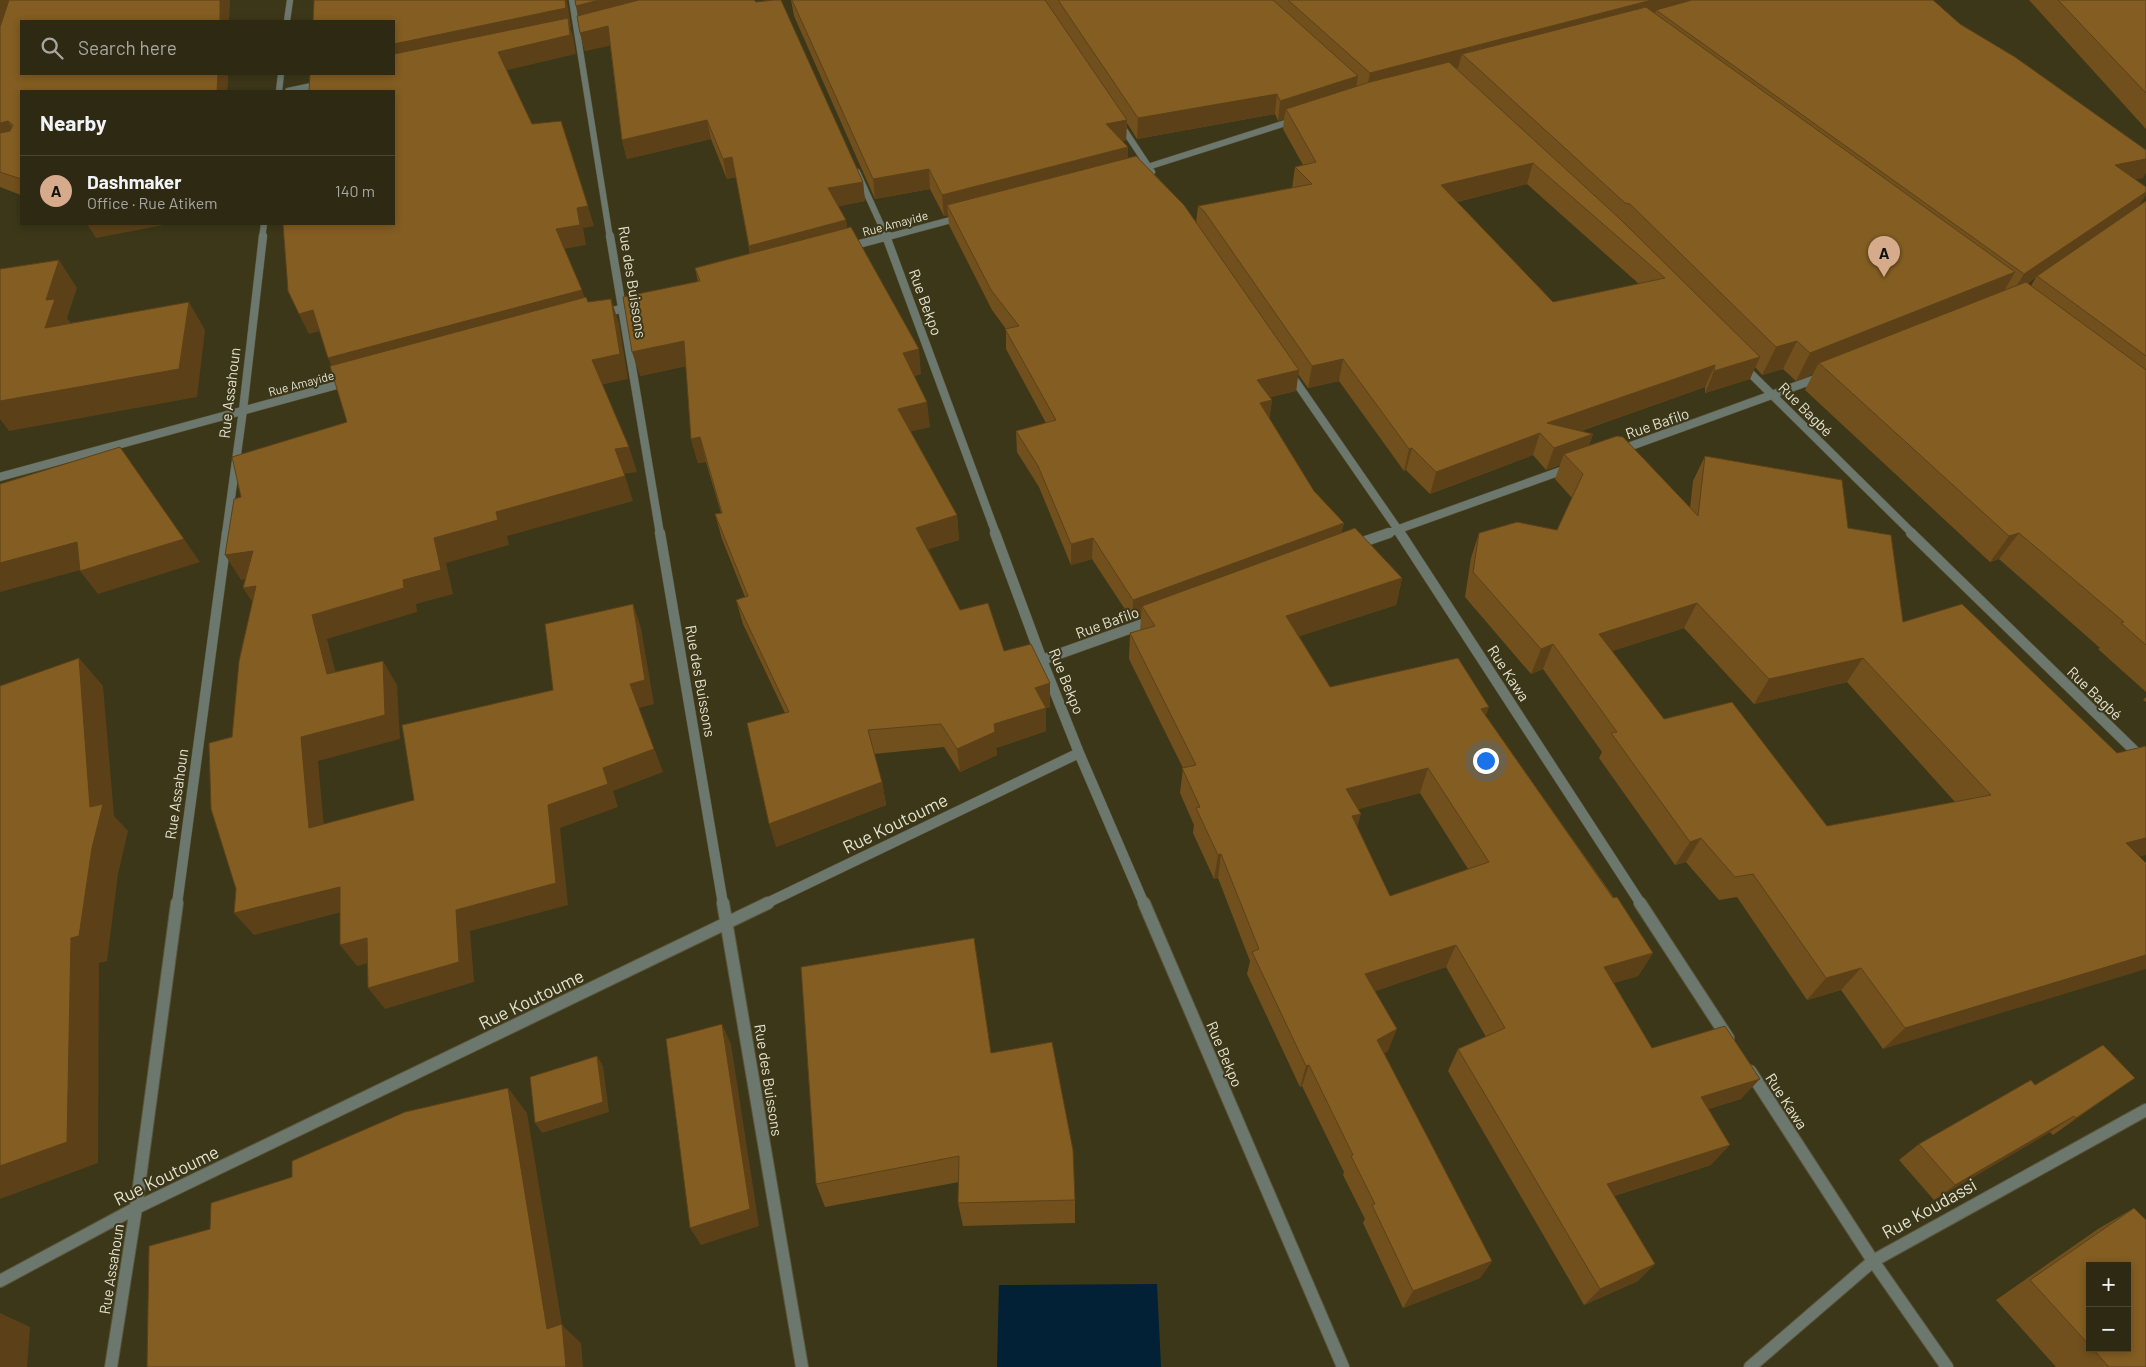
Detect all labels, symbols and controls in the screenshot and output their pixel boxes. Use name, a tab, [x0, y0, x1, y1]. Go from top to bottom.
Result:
search box	[20, 20, 395, 75]
icon: search	[38, 34, 66, 62]
text: Search here	[78, 36, 177, 59]
text: Nearby	[40, 110, 106, 135]
text: Dashmaker	[87, 170, 181, 193]
text: A	[51, 181, 61, 200]
text: 140 m	[335, 181, 375, 200]
text: Office · Rue Atikem	[87, 193, 218, 212]
street label: Rue Amayide	[861, 208, 929, 238]
street label: Rue des Buissons	[615, 225, 651, 339]
pin: A	[1868, 236, 1900, 277]
street label: Rue Bekpo	[906, 266, 946, 338]
street label: Rue Assahoun	[214, 347, 244, 439]
street label: Rue Amayide	[267, 368, 335, 398]
street label: Rue Bagbé	[1775, 378, 1837, 440]
street label: Rue Bafilo	[1623, 404, 1691, 442]
street label: Rue Bafilo	[1073, 602, 1141, 642]
street label: Rue des Buissons	[682, 624, 720, 738]
street label: Rue Kawa	[1484, 642, 1534, 704]
street label: Rue Bekpo	[1046, 645, 1088, 717]
street label: Rue Bagbé	[2064, 662, 2126, 724]
street label: Rue Assahoun	[161, 747, 191, 841]
your location	[1473, 748, 1499, 774]
street label: Rue Koutoume	[839, 788, 951, 858]
street label: Rue Koutoume	[475, 964, 587, 1034]
street label: Rue Bekpo	[1203, 1019, 1247, 1089]
street label: Rue des Buissons	[751, 1023, 787, 1137]
street label: Rue Kawa	[1762, 1070, 1812, 1132]
street label: Rue Koutoume	[110, 1140, 222, 1210]
street label: Rue Koudassi	[1878, 1173, 1980, 1243]
street label: Rue Assahoun	[95, 1222, 127, 1316]
map controls	[2086, 1262, 2131, 1352]
button: +	[2086, 1262, 2131, 1307]
button: −	[2086, 1307, 2131, 1352]

